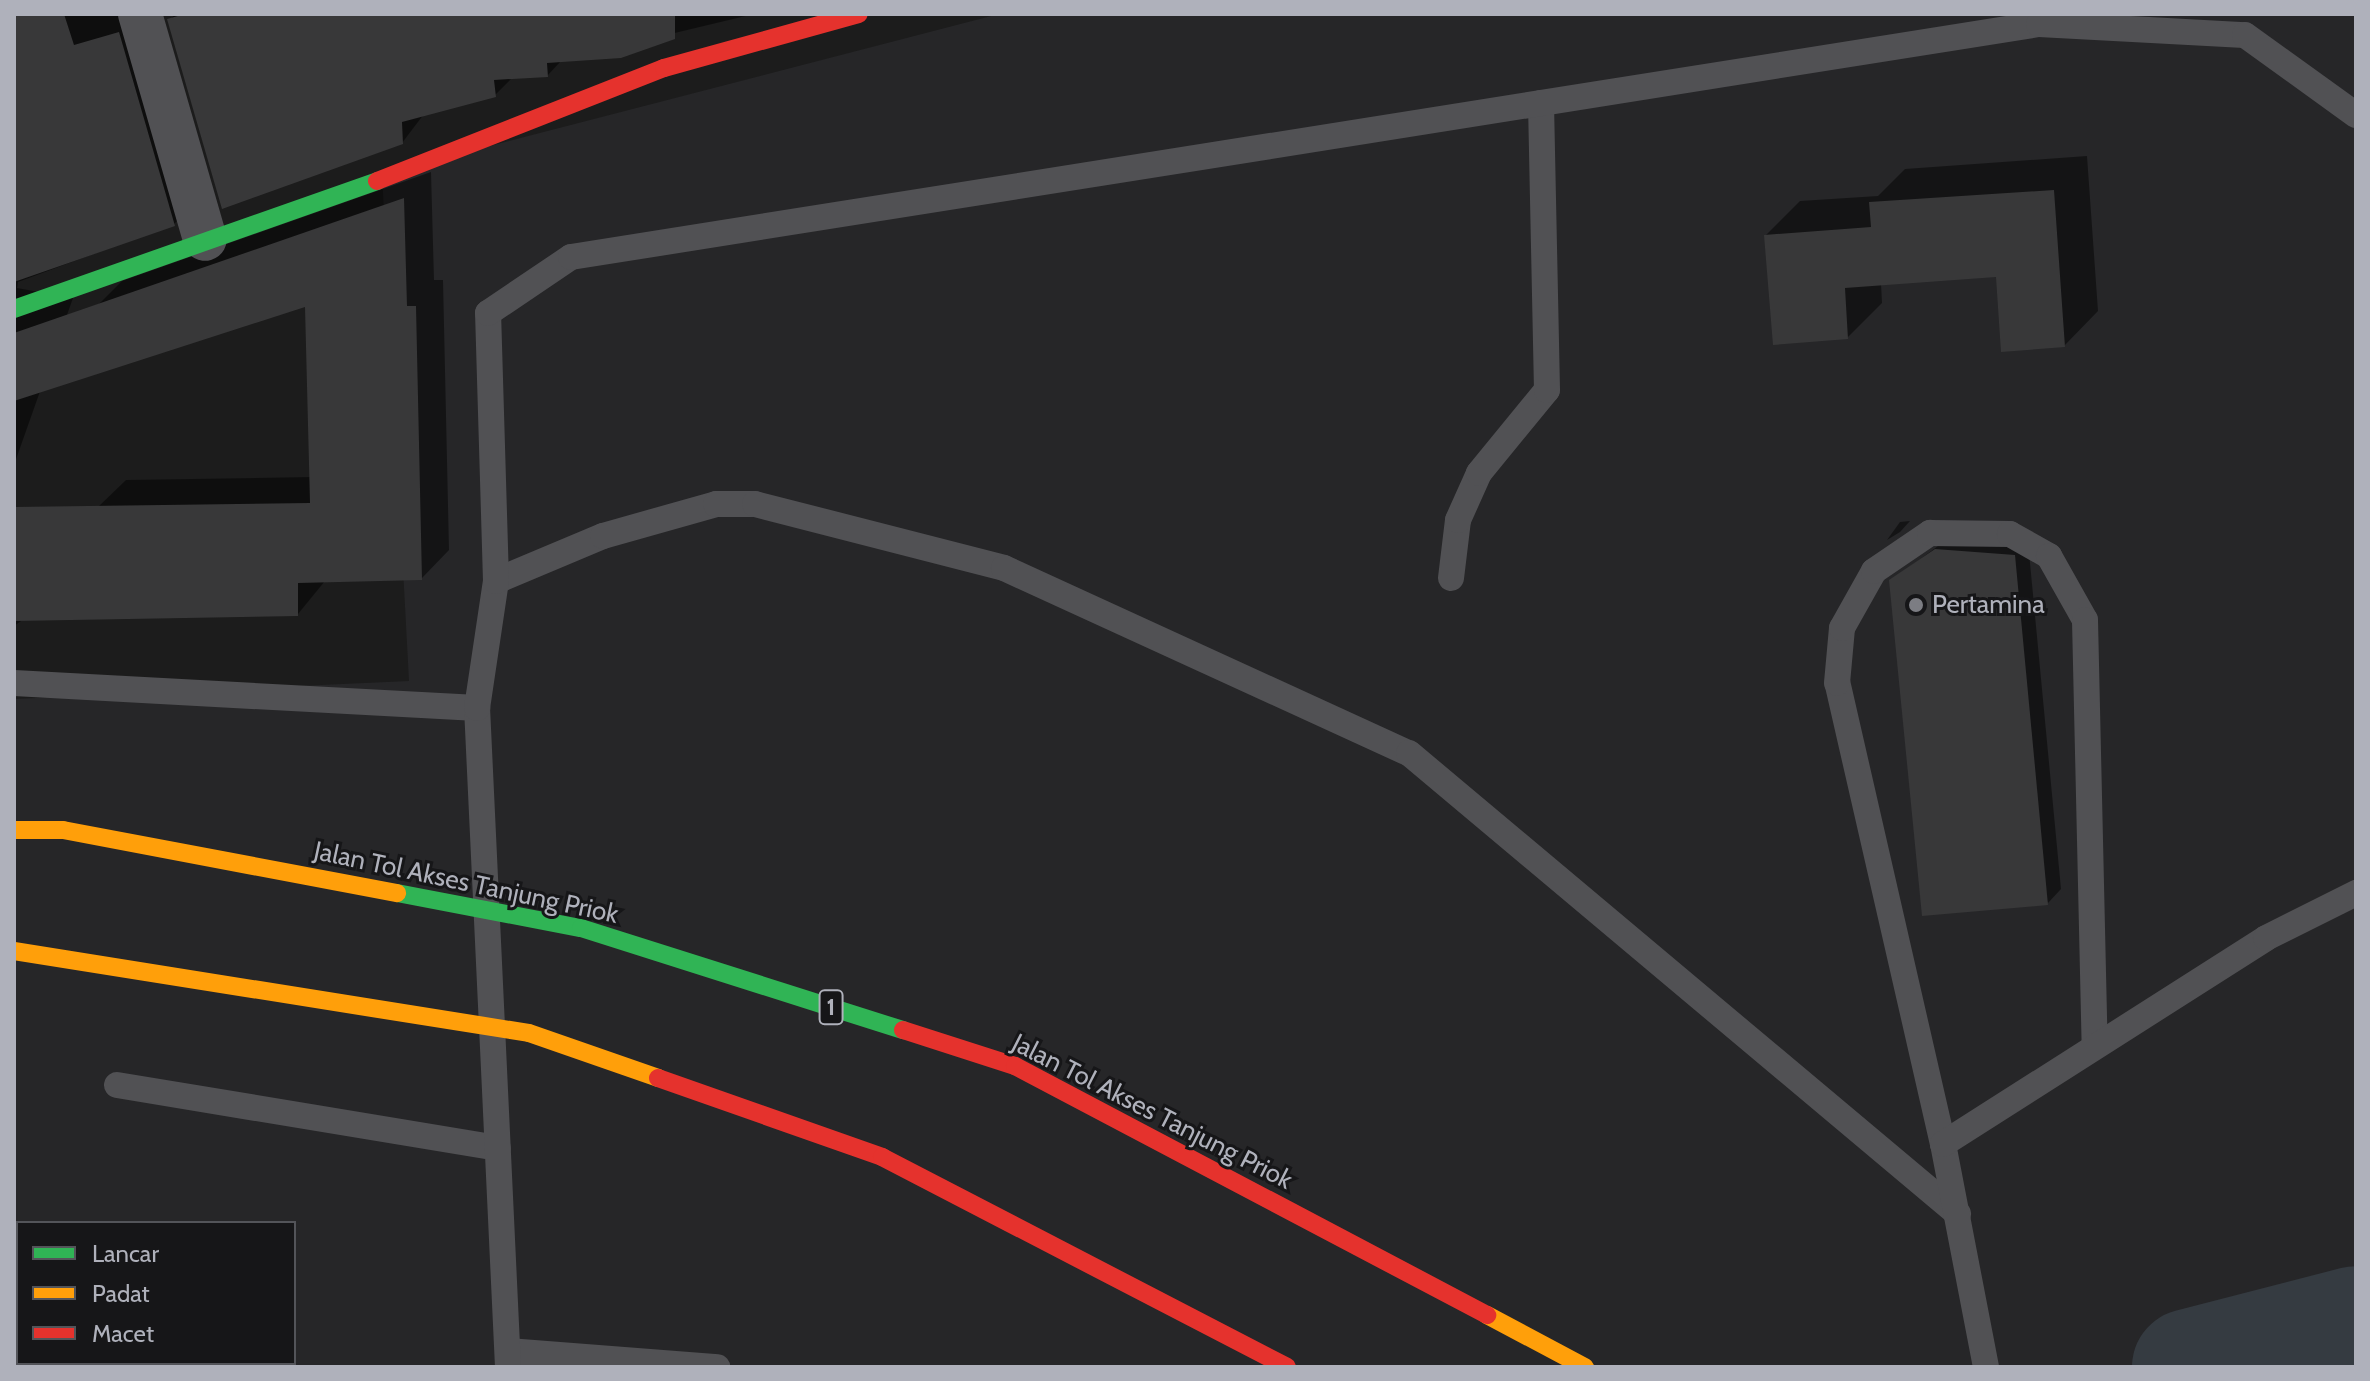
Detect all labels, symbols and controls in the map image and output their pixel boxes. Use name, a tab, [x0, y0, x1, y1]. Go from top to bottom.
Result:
place label: Pertamina	[1932, 589, 2045, 621]
marker: Pertamina	[1907, 596, 1925, 614]
street label: Jalan Tol Akses Tanjung Priok	[311, 835, 621, 931]
road number: 1	[817, 987, 845, 1027]
street label: Jalan Tol Akses Tanjung Priok	[1007, 1028, 1297, 1196]
legend	[16, 1221, 296, 1365]
text: Lancar	[92, 1239, 159, 1268]
text: Padat	[92, 1279, 150, 1308]
text: Macet	[92, 1319, 154, 1348]

